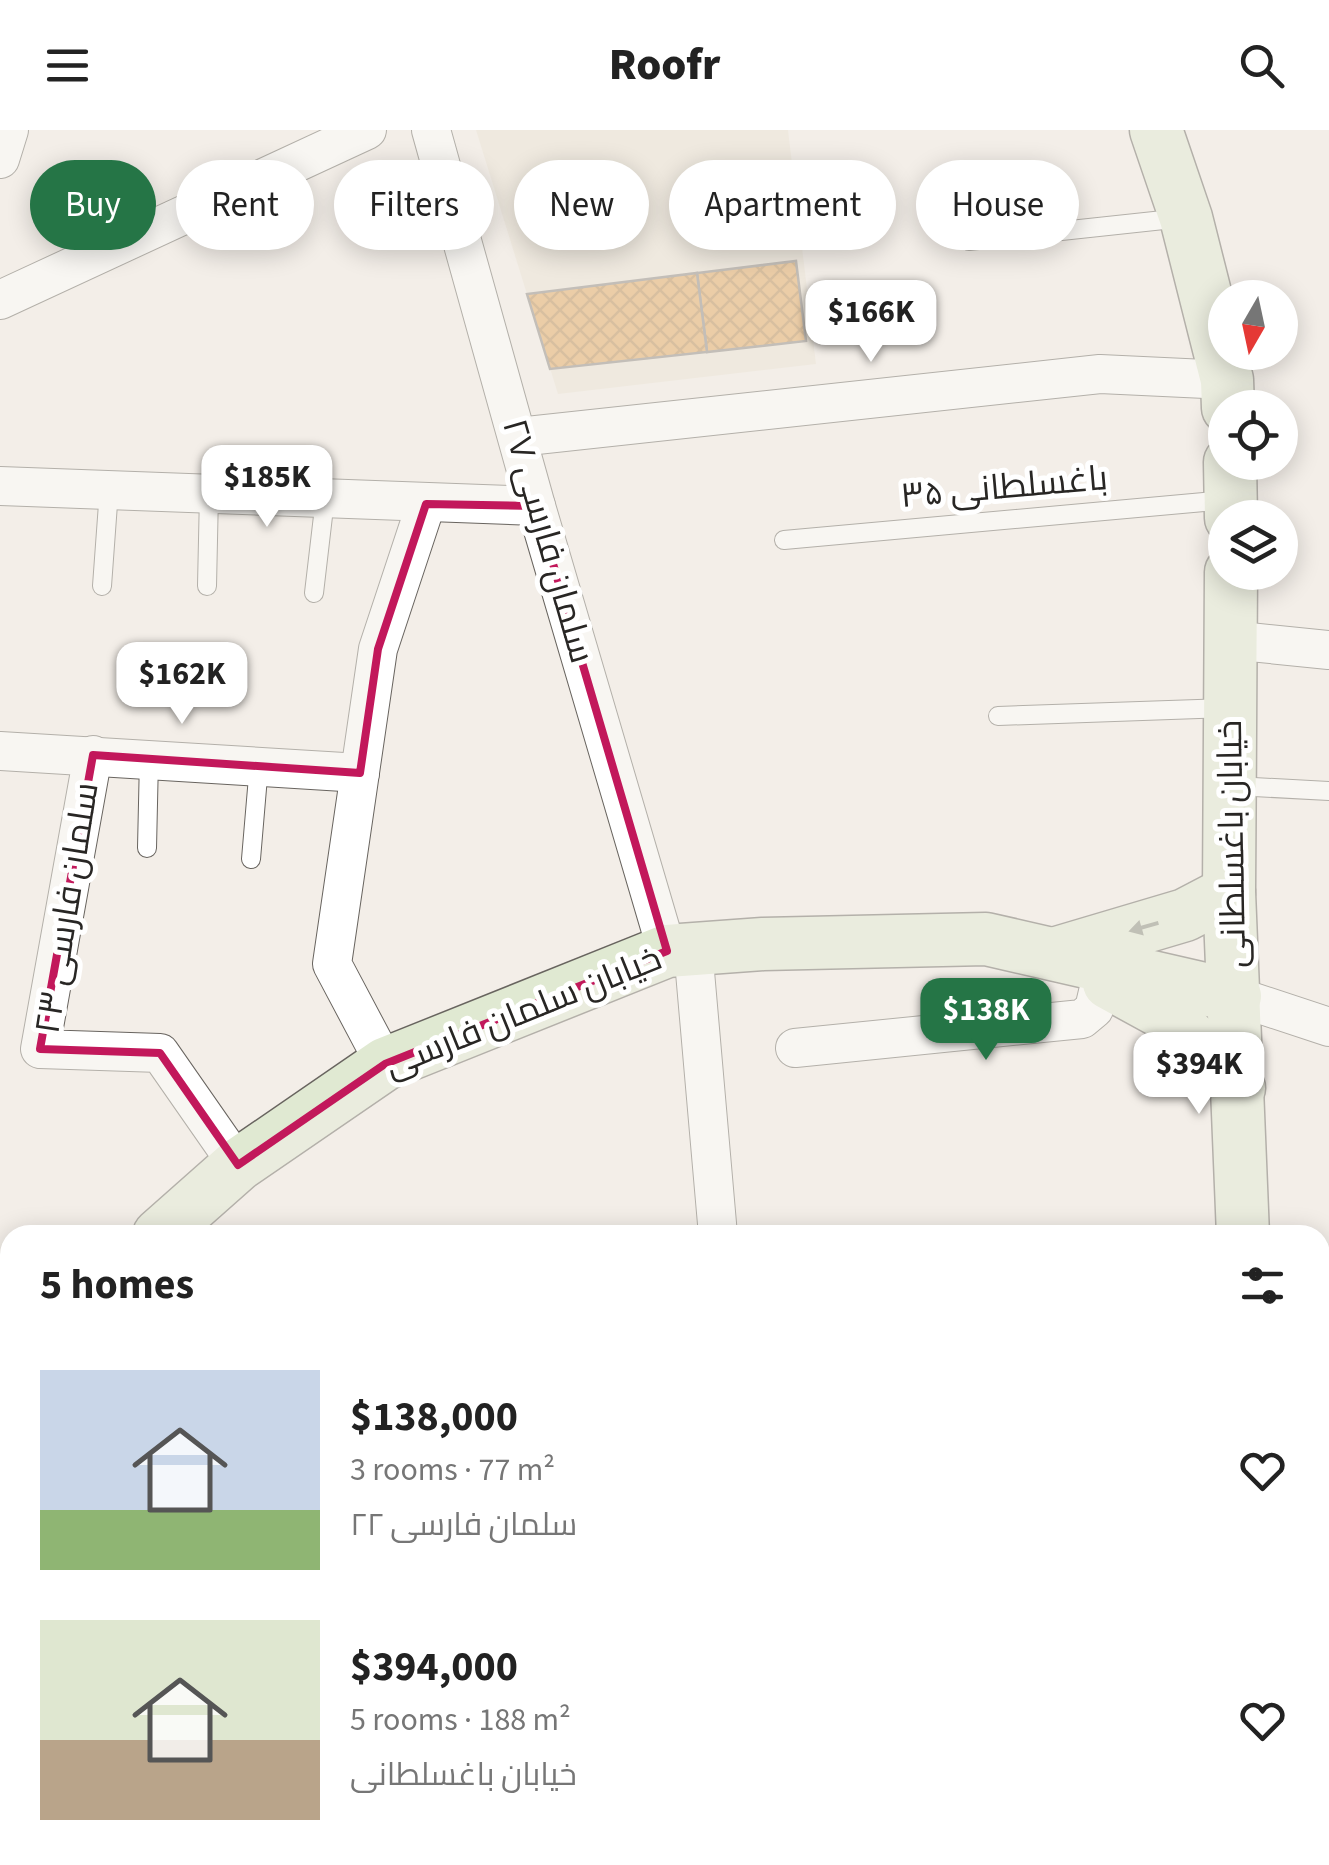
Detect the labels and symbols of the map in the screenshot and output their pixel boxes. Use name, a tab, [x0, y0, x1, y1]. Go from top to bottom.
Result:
pin: $166K	[801, 280, 941, 365]
north arrow	[1208, 280, 1298, 370]
street label: سلمان فارسی ۲۷	[489, 413, 607, 669]
pin: $185K	[197, 445, 337, 530]
street label: باغسلطانی ۳۵	[898, 453, 1110, 521]
pin: $162K	[112, 642, 252, 727]
street label: خیابان باغسلطانی	[1205, 720, 1259, 968]
street label: سلمان فارسی ۲۳	[22, 779, 112, 1037]
one-way arrow	[1128, 920, 1159, 935]
street label: خیابان سلمان فارسی	[377, 934, 669, 1090]
pin: $138K	[916, 978, 1056, 1063]
pin: $394K	[1129, 1032, 1269, 1117]

